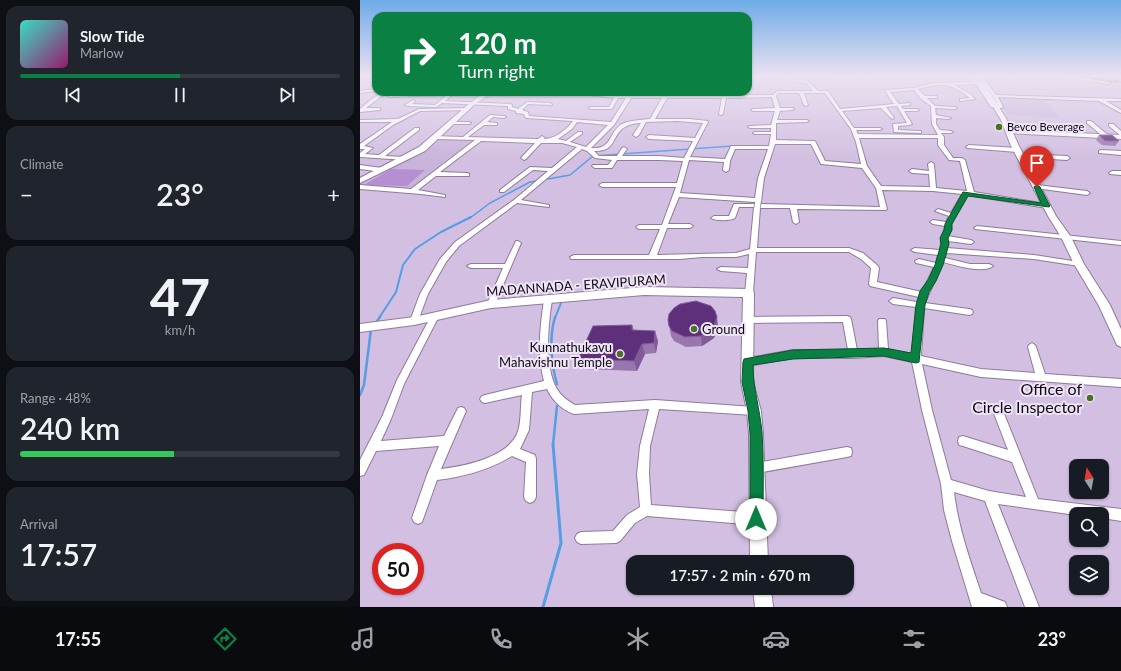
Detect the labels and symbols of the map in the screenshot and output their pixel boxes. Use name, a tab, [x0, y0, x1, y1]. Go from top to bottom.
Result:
place label: Bevco Beverage	[1007, 120, 1085, 133]
marker: Bevco Beverage	[994, 122, 1004, 132]
pin	[1020, 146, 1054, 187]
street label: MADANNADA - ERAVIPURAM	[486, 271, 666, 299]
place label: Ground	[702, 321, 745, 337]
marker: Ground	[689, 324, 699, 334]
place label: Kunnathukavu Mahavishnu Temple	[499, 339, 612, 370]
marker: Kunnathukavu Mahavishnu Temple	[615, 349, 625, 359]
place label: Office of Circle Inspector	[972, 379, 1082, 416]
marker: Office of Circle Inspector	[1085, 393, 1095, 403]
north arrow	[1069, 459, 1109, 499]
position arrow	[735, 498, 777, 540]
speed limit sign: 50	[372, 543, 424, 595]

